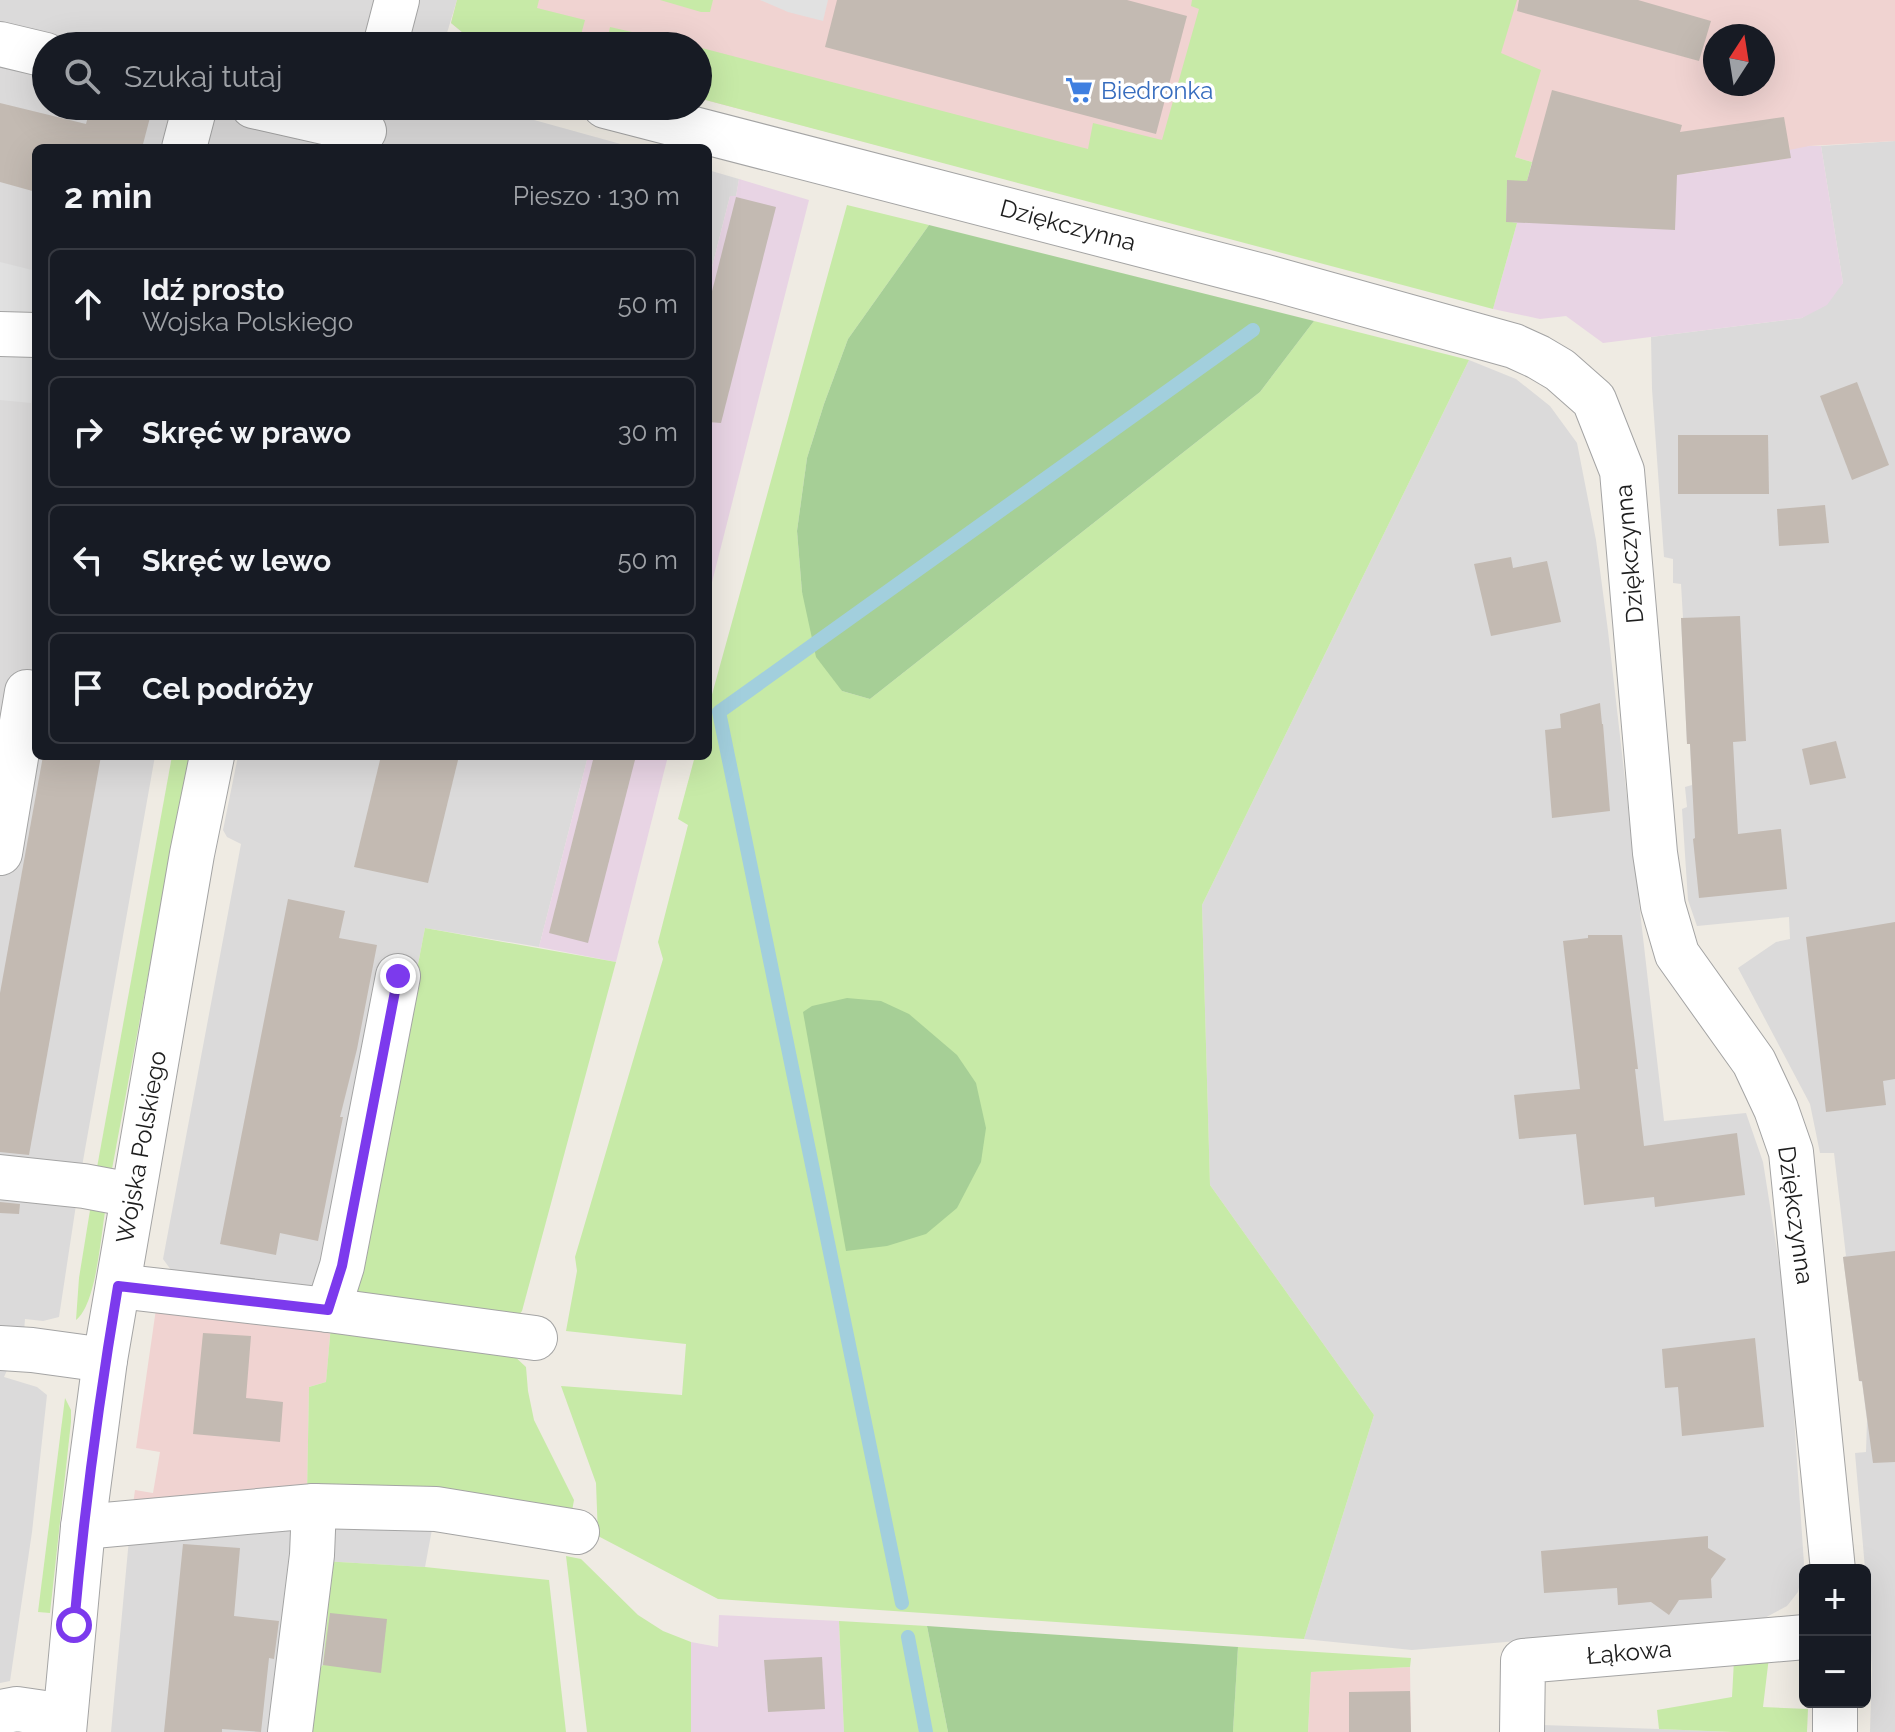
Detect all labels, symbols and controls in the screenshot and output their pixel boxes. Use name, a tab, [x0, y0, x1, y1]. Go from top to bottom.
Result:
north arrow	[1703, 24, 1775, 96]
search box	[32, 32, 712, 120]
icon: search	[60, 54, 104, 98]
text: Szukaj tutaj	[124, 59, 282, 94]
supermarket icon: Biedronka	[1064, 75, 1094, 105]
place label: Biedronka	[1101, 76, 1213, 105]
text: 2 min	[64, 176, 152, 216]
text: Pieszo · 130 m	[513, 181, 680, 211]
street label: Dziękczynna	[997, 193, 1139, 257]
text: Idź prosto	[142, 272, 285, 307]
icon: ahead	[66, 282, 110, 326]
text: 50 m	[617, 289, 678, 319]
text: Wojska Polskiego	[142, 307, 353, 337]
icon: right	[66, 410, 110, 454]
text: Skręć w prawo	[142, 415, 351, 450]
text: 30 m	[618, 417, 678, 447]
street label: Dziękczynna	[1608, 483, 1650, 625]
icon: left	[66, 538, 110, 582]
text: Skręć w lewo	[142, 543, 331, 578]
text: 50 m	[617, 545, 678, 575]
icon: arrive	[66, 666, 110, 710]
text: Cel podróży	[142, 671, 314, 706]
route end	[380, 958, 416, 994]
street label: Wojska Polskiego	[110, 1049, 172, 1245]
street label: Dziękczynna	[1772, 1144, 1820, 1286]
map controls	[1799, 1564, 1871, 1708]
button: +	[1799, 1564, 1871, 1636]
route start	[56, 1607, 92, 1643]
street label: Łąkowa	[1585, 1634, 1673, 1670]
button: −	[1799, 1636, 1871, 1708]

